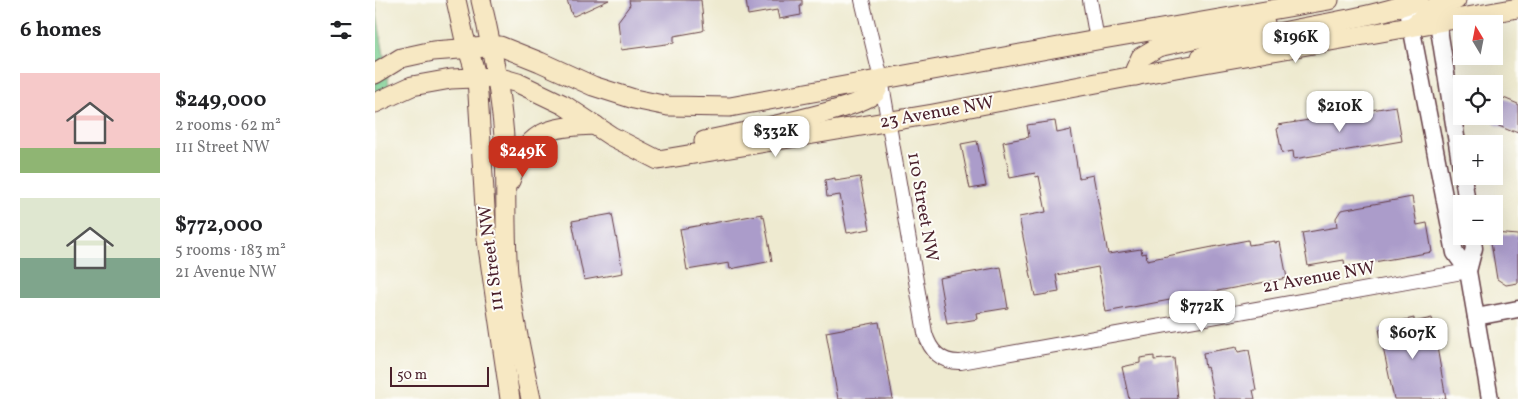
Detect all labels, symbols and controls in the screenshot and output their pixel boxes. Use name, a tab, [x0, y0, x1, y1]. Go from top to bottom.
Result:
north arrow	[1453, 15, 1503, 65]
map controls	[1453, 15, 1503, 245]
text: 6 homes	[20, 16, 101, 45]
icon: filters	[327, 16, 355, 44]
pin: $196K	[1261, 22, 1331, 64]
text: $196K	[1274, 27, 1318, 49]
button: locate	[1453, 75, 1503, 125]
text: $249,000	[175, 86, 266, 115]
pin: $210K	[1305, 90, 1375, 133]
street label: 23 Avenue NW	[878, 91, 996, 135]
icon: home	[60, 93, 120, 153]
text: $210K	[1317, 96, 1363, 118]
text: 2 rooms · 62 m²	[175, 115, 281, 137]
pin: $332K	[741, 116, 811, 158]
text: $332K	[753, 121, 799, 143]
button: +	[1453, 135, 1503, 185]
pin: $249K	[488, 136, 558, 178]
text: 111 Street NW	[175, 137, 270, 159]
text: $249K	[500, 141, 546, 163]
street label: 110 Street NW	[900, 150, 944, 264]
button: −	[1453, 195, 1503, 245]
street label: 111 Street NW	[473, 203, 511, 313]
text: $772,000	[175, 211, 263, 240]
icon: home	[60, 218, 120, 278]
text: 5 rooms · 183 m²	[175, 240, 286, 262]
street label: 21 Avenue NW	[1261, 256, 1377, 300]
text: 21 Avenue NW	[175, 262, 276, 284]
pin: $772K	[1167, 290, 1237, 333]
text: $772K	[1180, 296, 1224, 318]
pin: $607K	[1378, 318, 1448, 360]
text: $607K	[1390, 323, 1436, 345]
scale bar	[390, 364, 489, 387]
text: 50 m	[397, 366, 427, 385]

